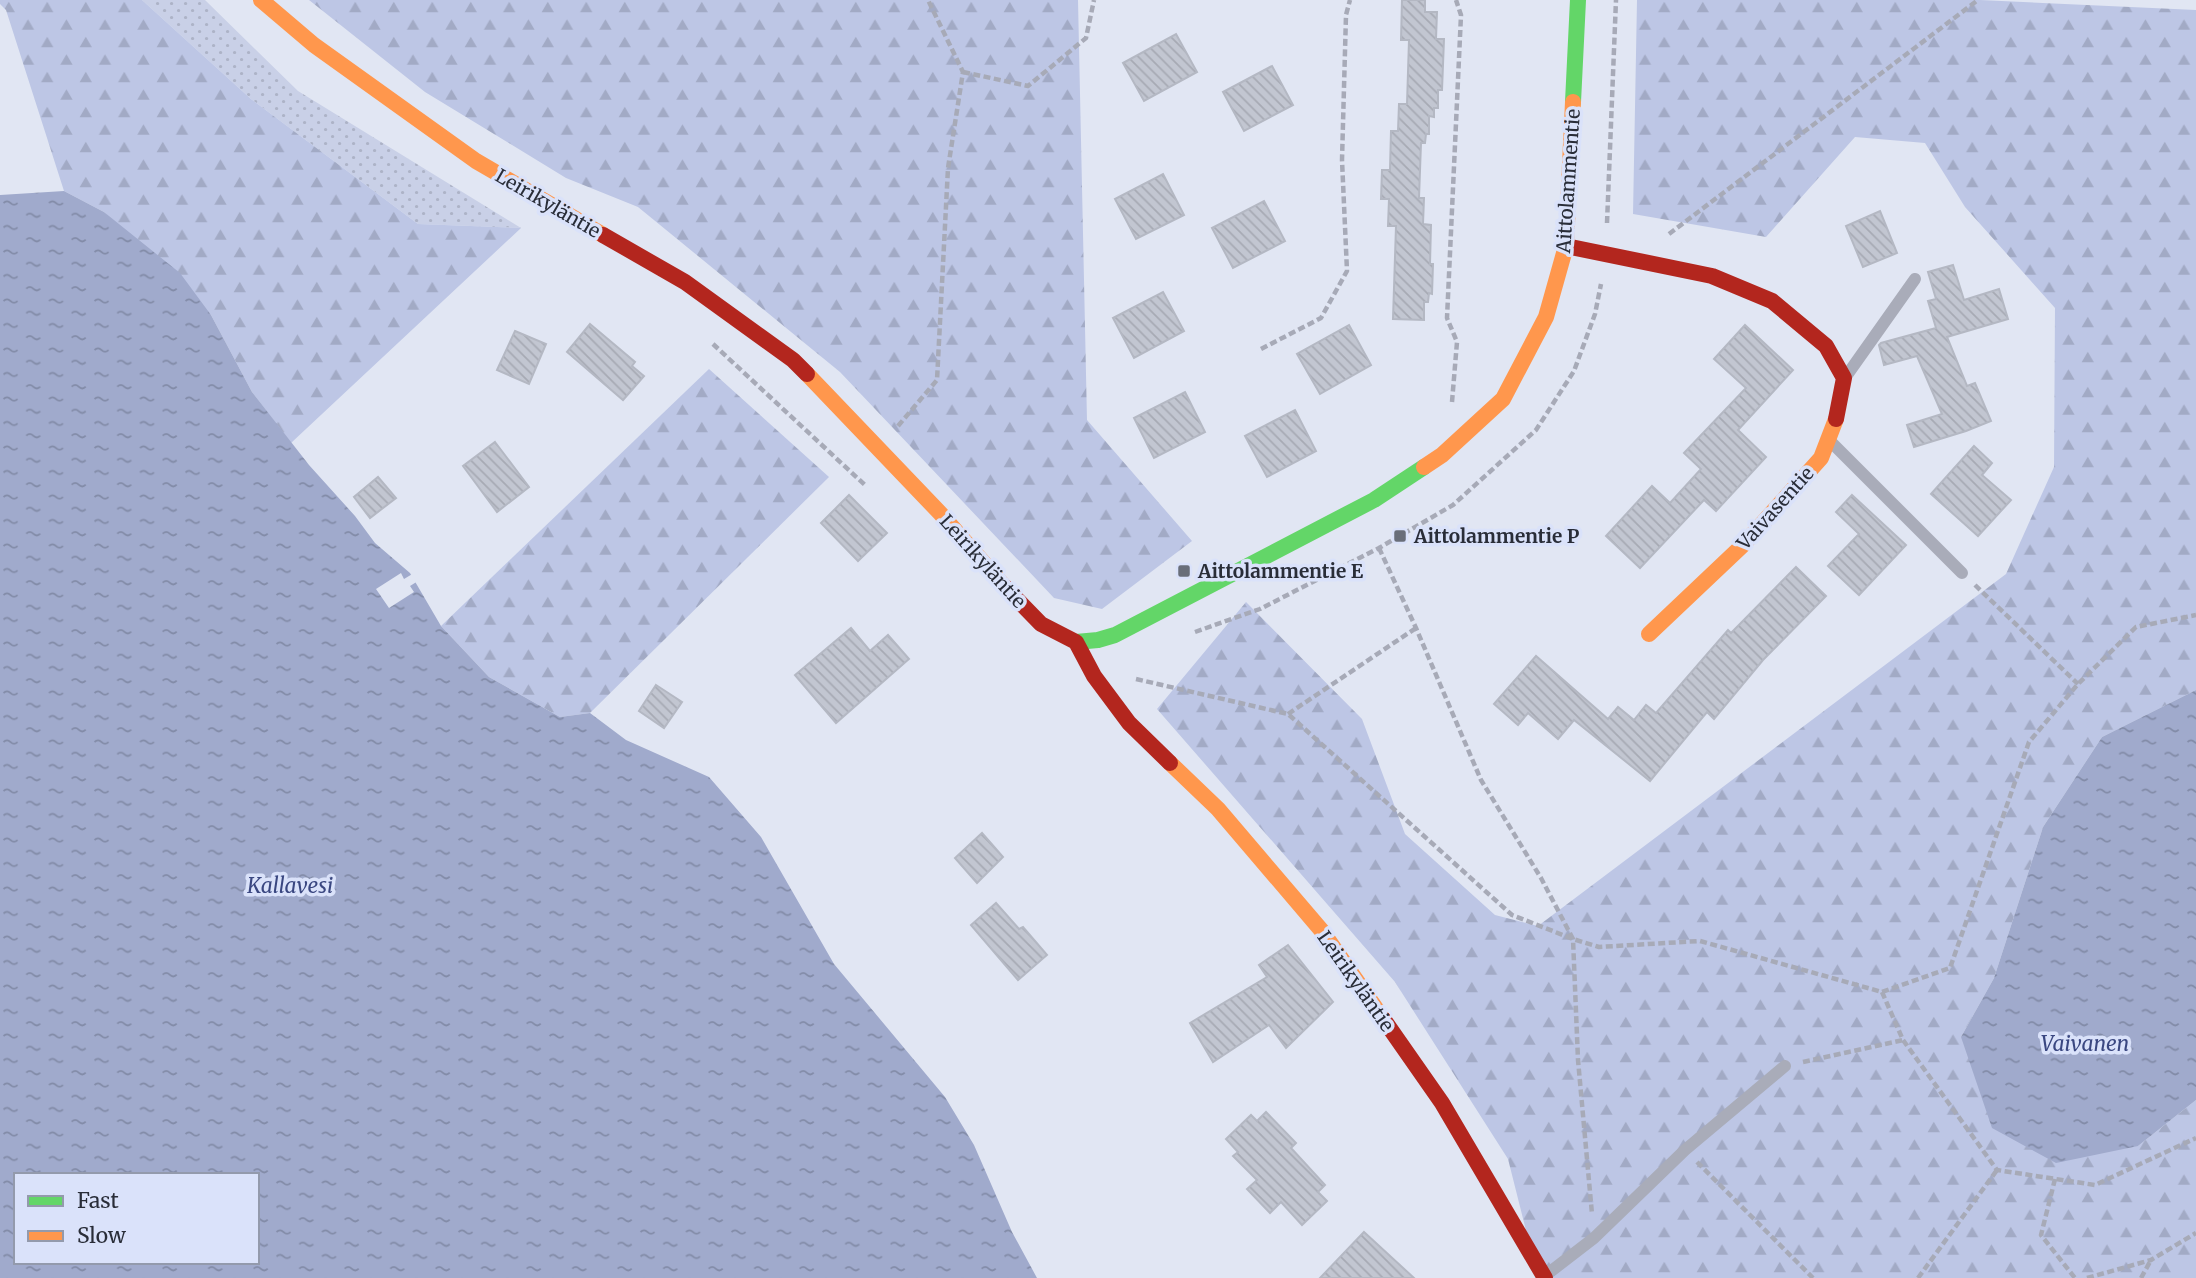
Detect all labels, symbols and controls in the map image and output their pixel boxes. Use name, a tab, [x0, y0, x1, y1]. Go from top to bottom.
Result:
street label: Aittolammentie	[1551, 108, 1585, 255]
street label: Leirikyläntie	[491, 163, 605, 243]
street label: Vaivasentie	[1731, 461, 1819, 555]
street label: Leirikyläntie	[935, 509, 1031, 613]
place label: Aittolammentie P	[1413, 524, 1580, 548]
marker: Aittolammentie P	[1392, 528, 1408, 544]
place label: Aittolammentie E	[1197, 559, 1364, 583]
marker: Aittolammentie E	[1176, 563, 1192, 579]
water label: Kallavesi	[246, 872, 333, 899]
street label: Leirikyläntie	[1313, 926, 1400, 1036]
water label: Vaivanen	[2041, 1030, 2129, 1057]
legend	[14, 1173, 259, 1264]
text: Fast	[77, 1187, 119, 1214]
text: Slow	[77, 1222, 126, 1249]

